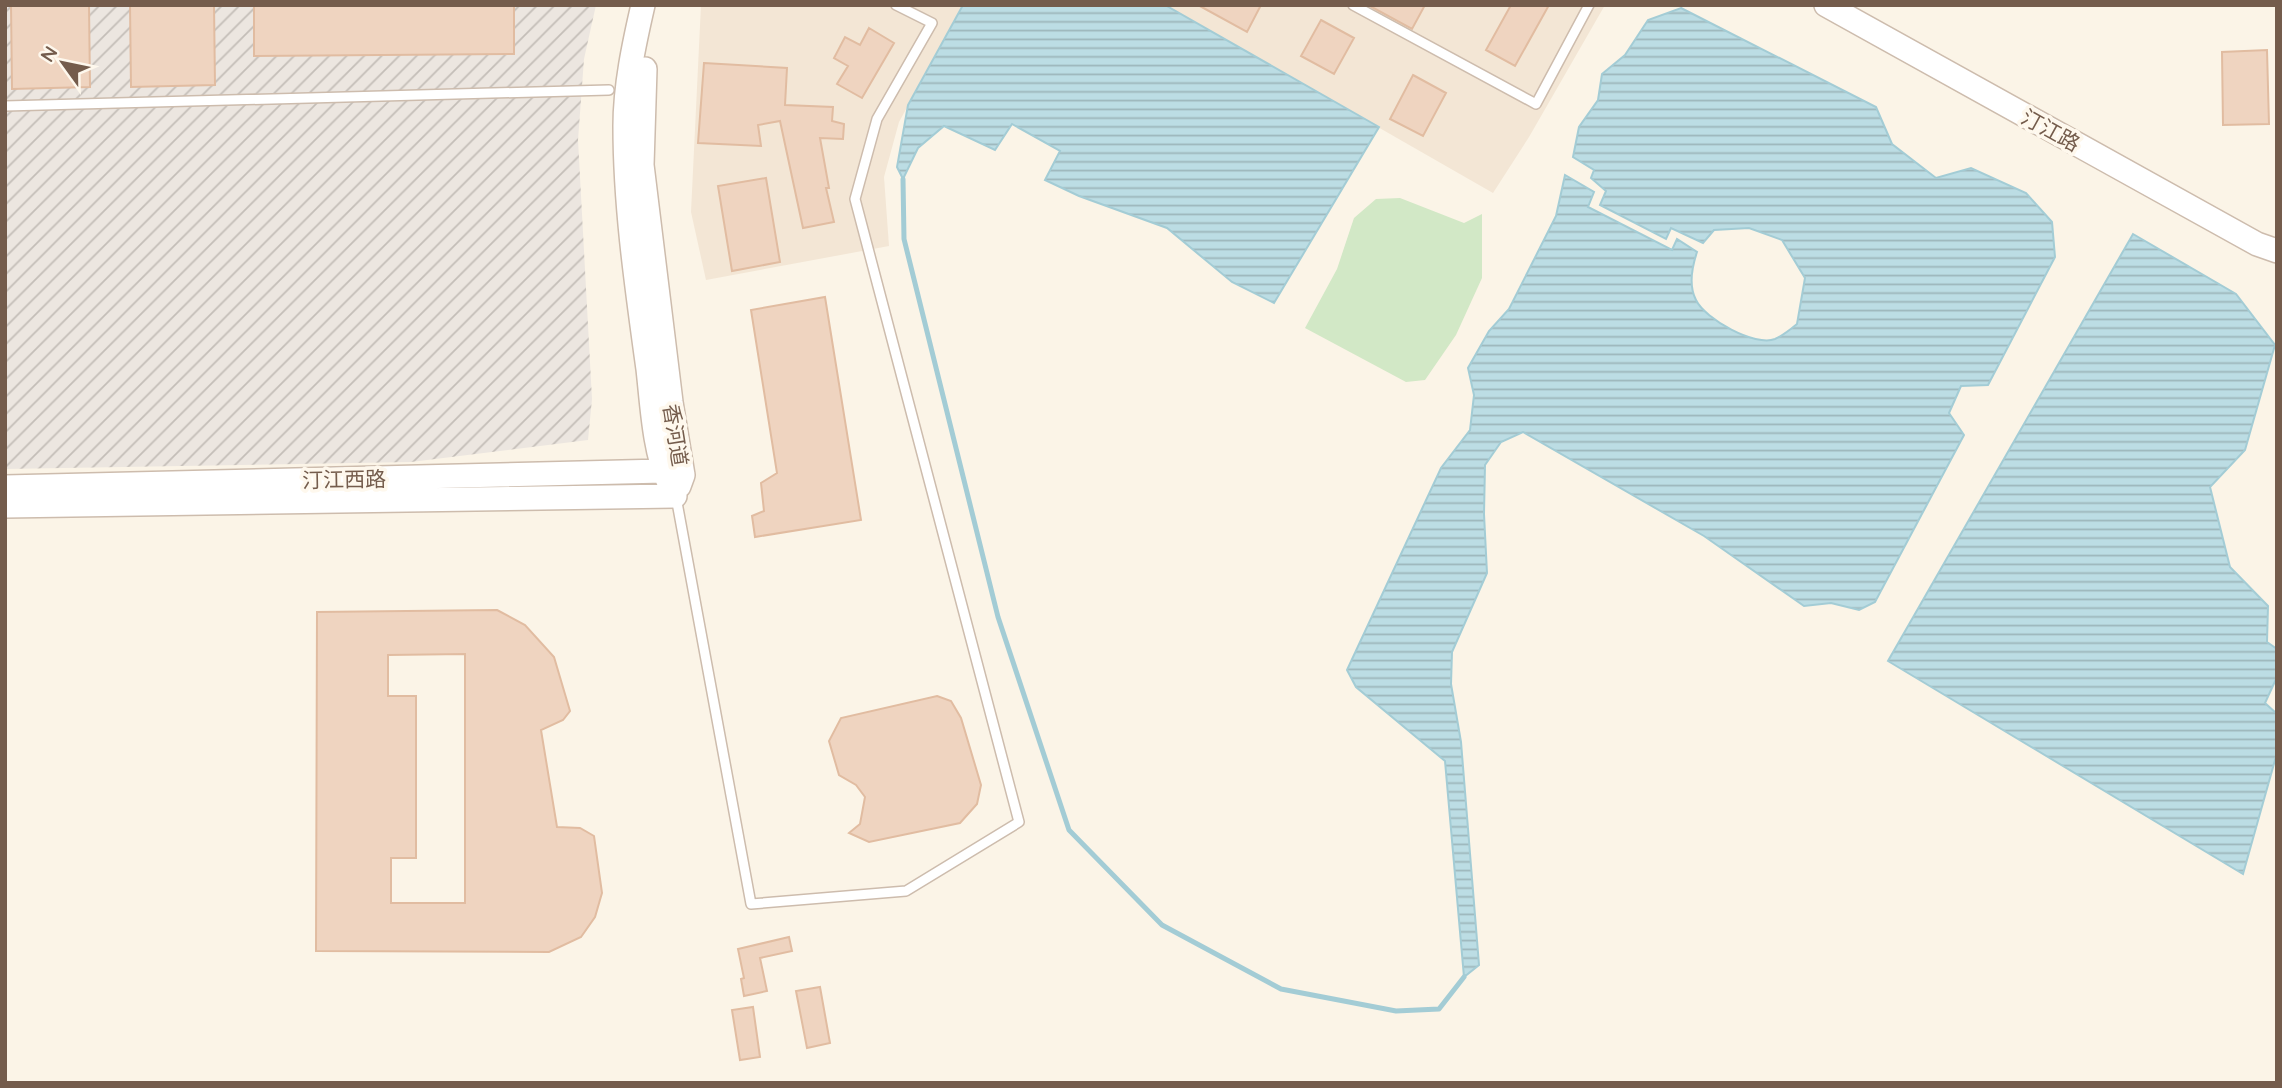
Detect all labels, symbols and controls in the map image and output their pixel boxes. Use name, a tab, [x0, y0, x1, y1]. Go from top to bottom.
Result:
north arrow	[28, 28, 98, 98]
text: N	[35, 41, 63, 66]
street label: 汀江路	[2017, 103, 2085, 157]
street label: 香河道	[658, 402, 694, 468]
street label: 汀江西路	[302, 465, 386, 493]

